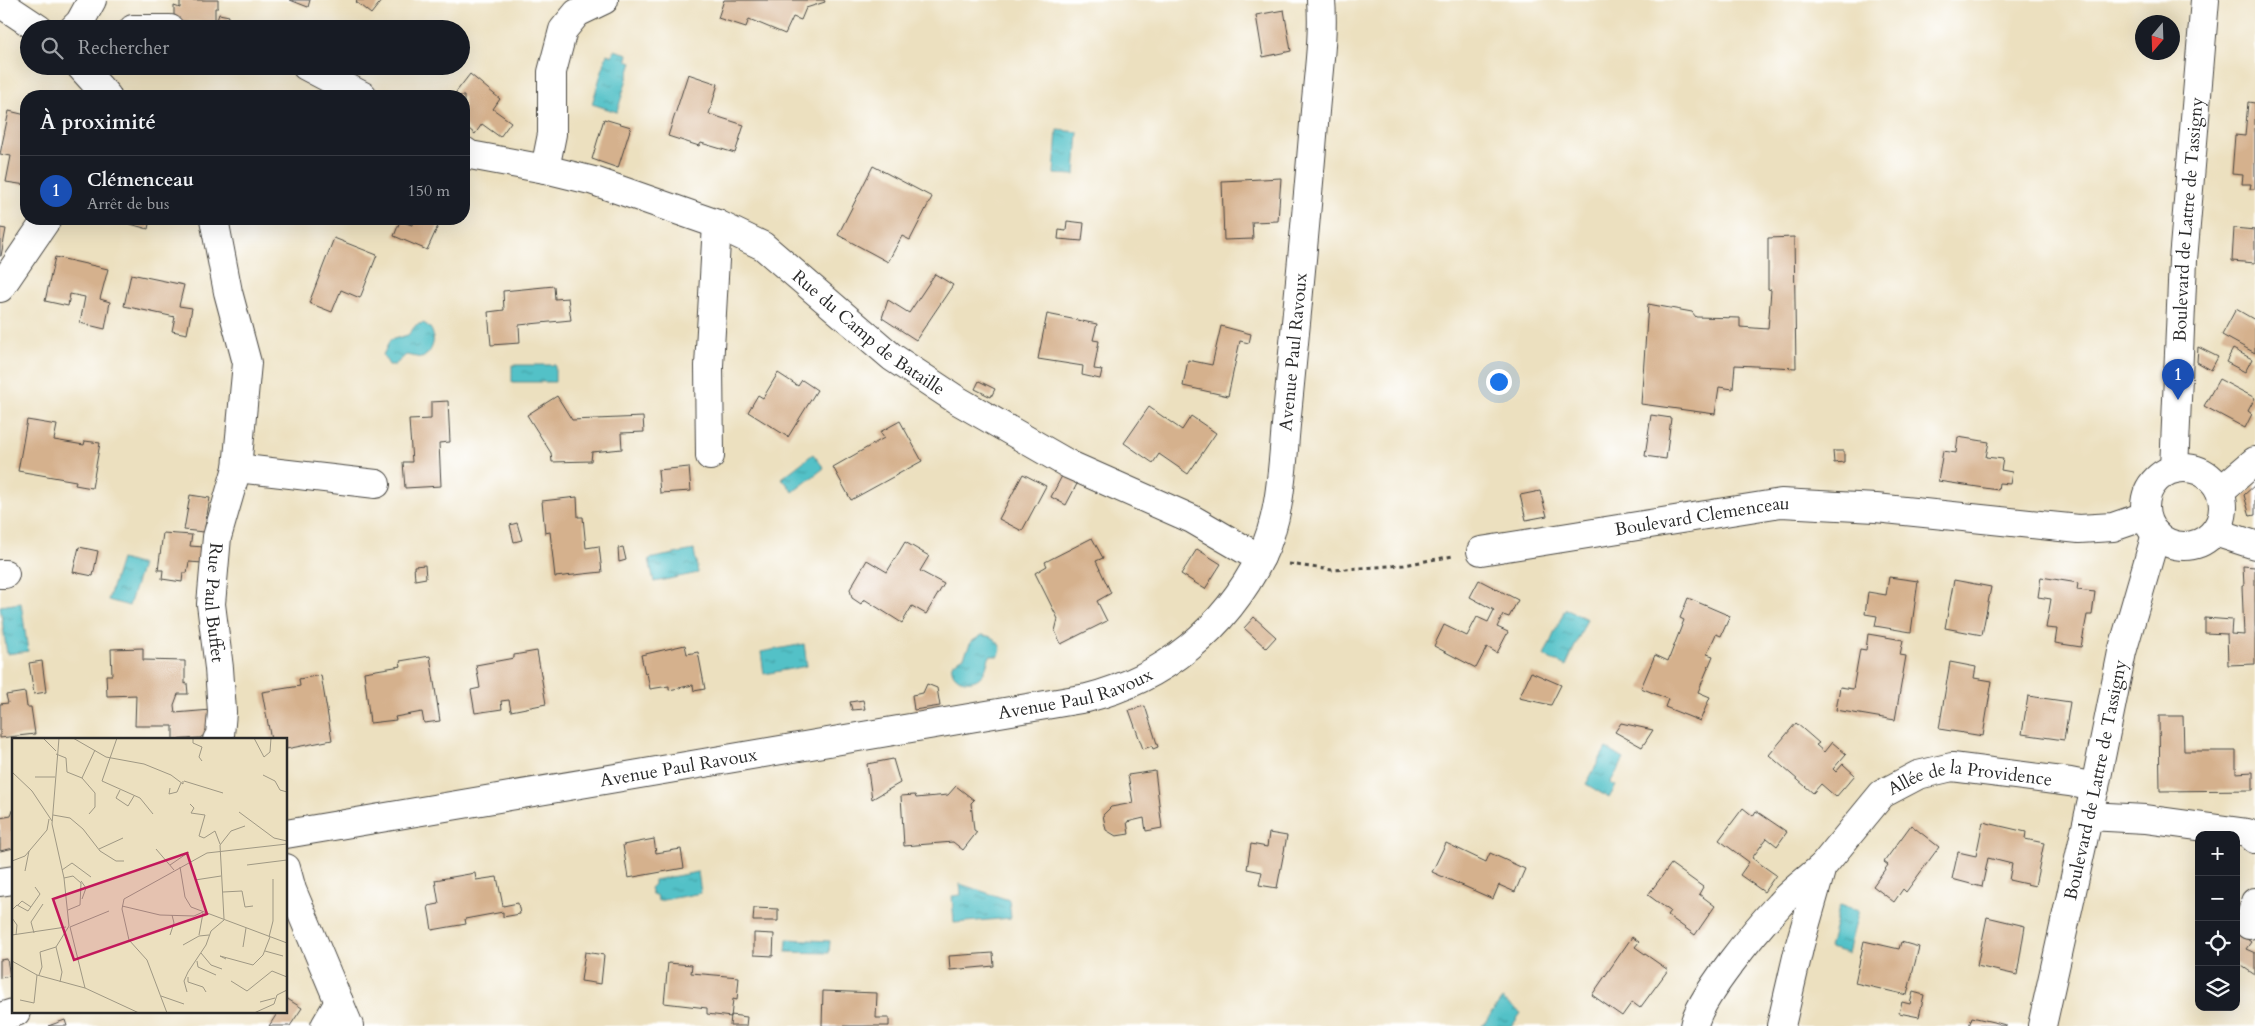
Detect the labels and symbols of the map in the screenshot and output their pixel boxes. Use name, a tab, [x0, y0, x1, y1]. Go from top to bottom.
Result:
north arrow	[2135, 15, 2180, 60]
street label: Boulevard de Lattre de Tassigny	[2167, 96, 2209, 342]
street label: Rue du Camp de Bataille	[787, 264, 950, 401]
street label: Avenue Paul Ravoux	[1273, 272, 1313, 432]
pin: 1	[2162, 359, 2194, 400]
your location	[1486, 369, 1512, 395]
street label: Boulevard Clemenceau	[1613, 490, 1790, 542]
street label: Rue Paul Buffet	[198, 542, 231, 664]
street label: Boulevard de Lattre de Tassigny	[2058, 657, 2133, 902]
street label: Avenue Paul Ravoux	[996, 662, 1157, 725]
inset map	[12, 738, 288, 1014]
street label: Avenue Paul Ravoux	[598, 742, 759, 793]
street label: Allée de la Providence	[1883, 754, 2054, 801]

